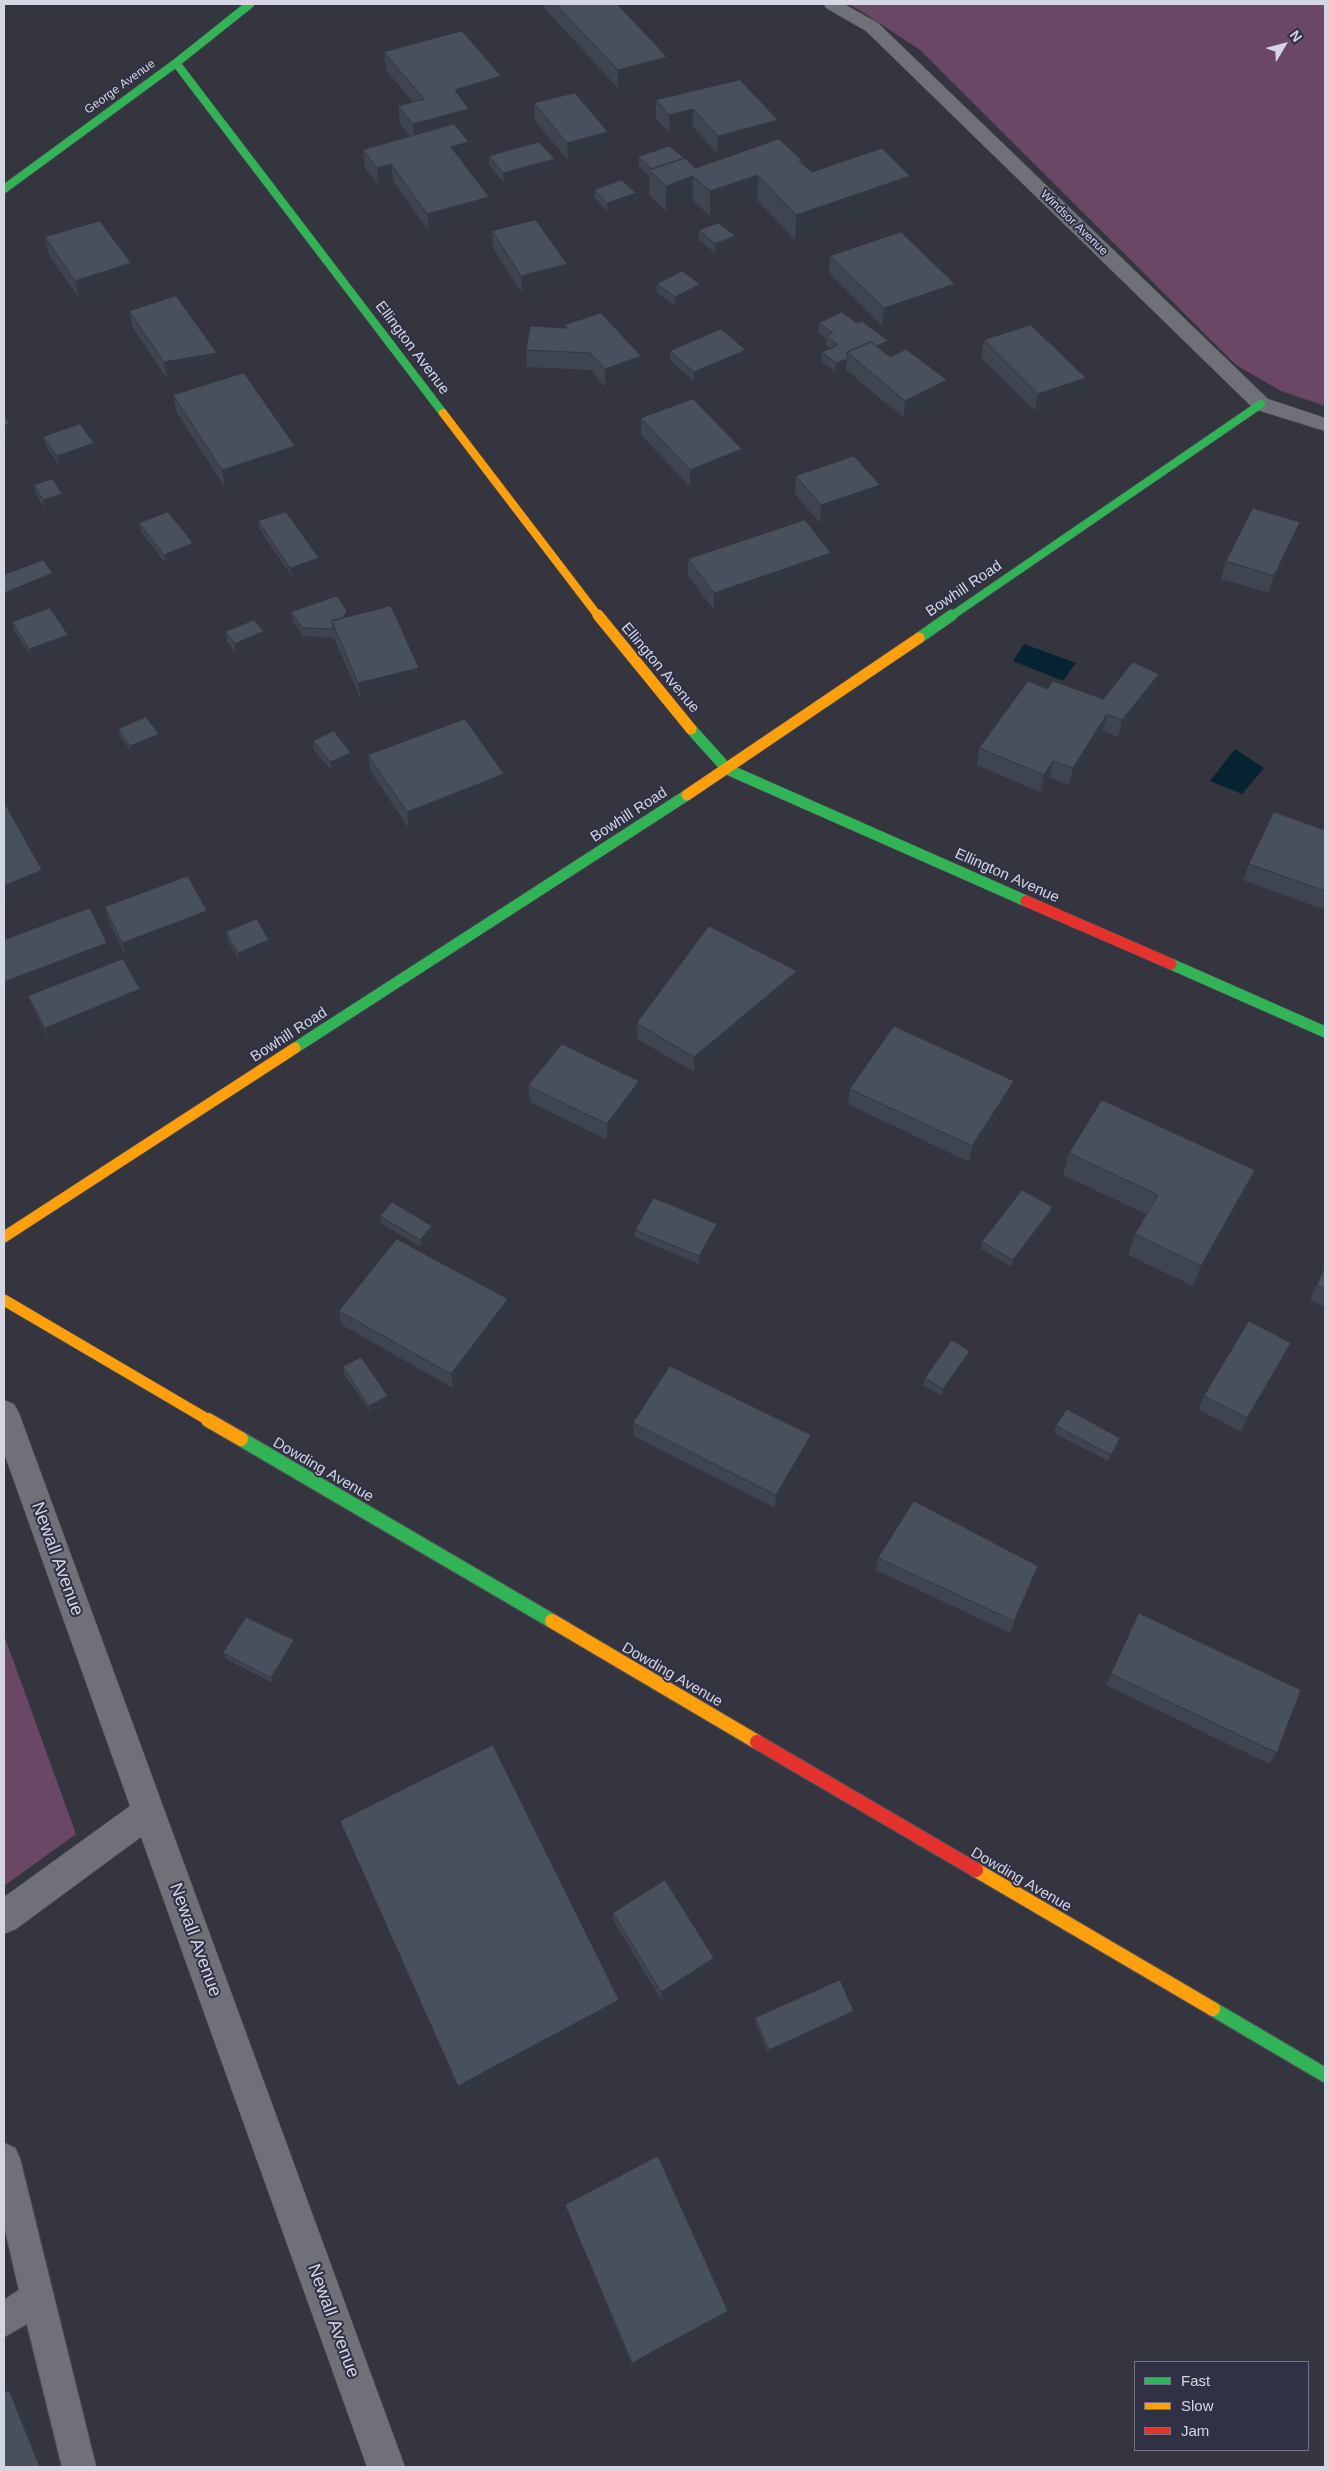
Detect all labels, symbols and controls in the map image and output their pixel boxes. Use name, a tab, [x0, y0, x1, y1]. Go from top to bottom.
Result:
north arrow	[1259, 20, 1309, 70]
text: N	[1287, 27, 1305, 45]
street label: George Avenue	[82, 57, 158, 117]
street label: Windsor Avenue	[1037, 187, 1111, 259]
street label: Ellington Avenue	[371, 298, 453, 398]
street label: Bowhill Road	[923, 557, 1005, 621]
street label: Ellington Avenue	[617, 619, 703, 717]
street label: Bowhill Road	[587, 784, 671, 846]
street label: Ellington Avenue	[952, 845, 1062, 907]
street label: Bowhill Road	[247, 1004, 331, 1066]
street label: Dowding Avenue	[270, 1434, 376, 1506]
street label: Newall Avenue	[26, 1499, 88, 1619]
street label: Dowding Avenue	[619, 1639, 725, 1711]
street label: Dowding Avenue	[968, 1844, 1074, 1916]
street label: Newall Avenue	[164, 1880, 226, 2000]
street label: Newall Avenue	[302, 2261, 364, 2381]
legend	[1134, 2361, 1309, 2451]
text: Fast	[1181, 2372, 1210, 2389]
text: Slow	[1181, 2397, 1214, 2414]
text: Jam	[1181, 2422, 1209, 2439]

